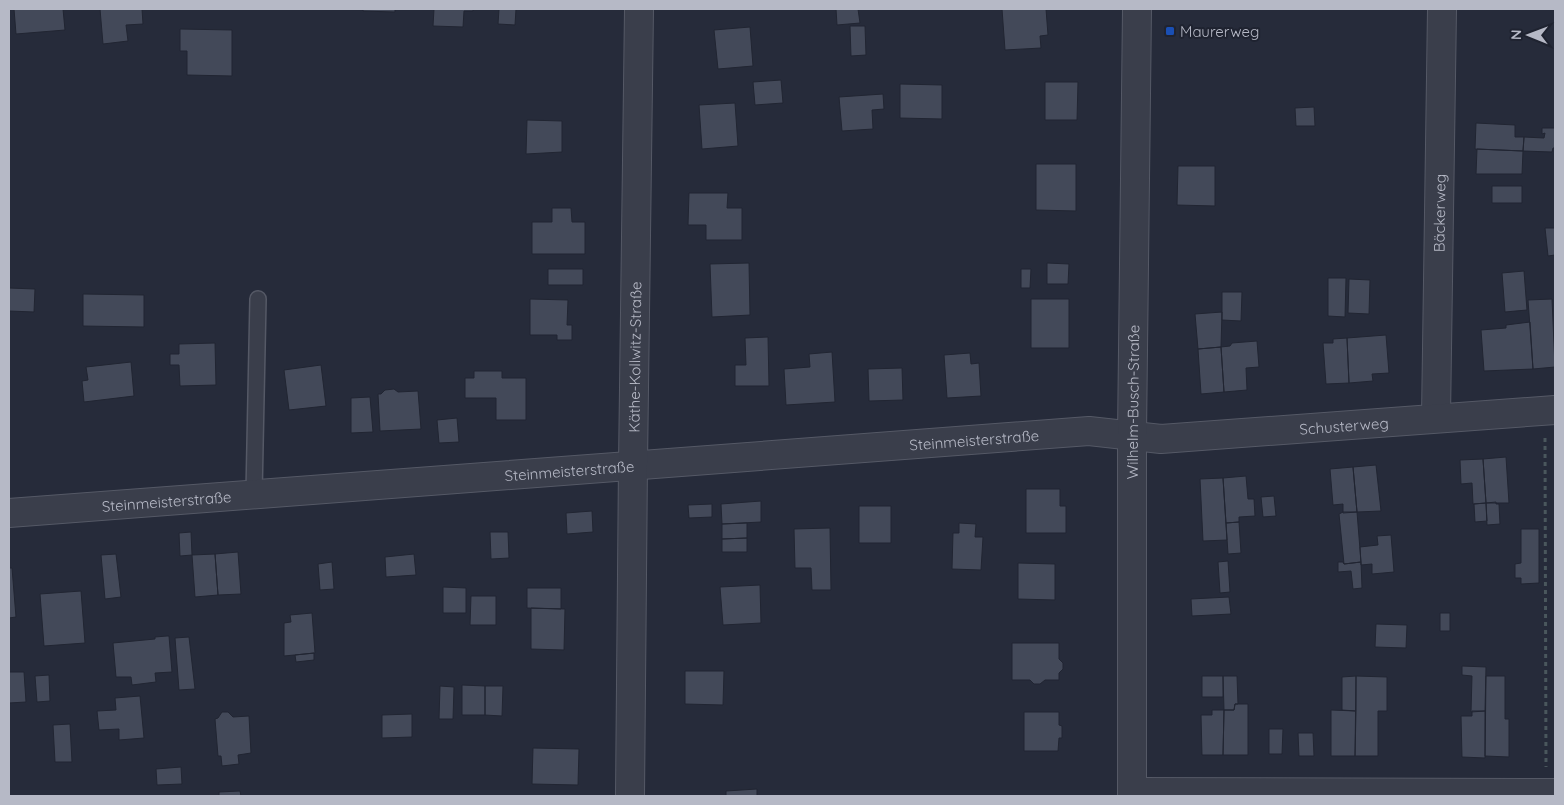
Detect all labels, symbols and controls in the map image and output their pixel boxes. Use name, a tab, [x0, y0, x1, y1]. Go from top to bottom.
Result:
north arrow	[1504, 10, 1554, 60]
place label: Maurerweg	[1180, 22, 1259, 41]
marker: Maurerweg	[1164, 25, 1176, 37]
text: N	[1507, 29, 1525, 40]
street label: Bäckerweg	[1429, 174, 1449, 252]
street label: Käthe-Kollwitz-Straße	[624, 281, 645, 433]
street label: Wilhelm-Busch-Straße	[1122, 325, 1143, 479]
street label: Schusterweg	[1299, 413, 1389, 438]
street label: Steinmeisterstraße	[909, 425, 1040, 454]
street label: Steinmeisterstraße	[504, 456, 635, 485]
street label: Steinmeisterstraße	[101, 487, 232, 515]

